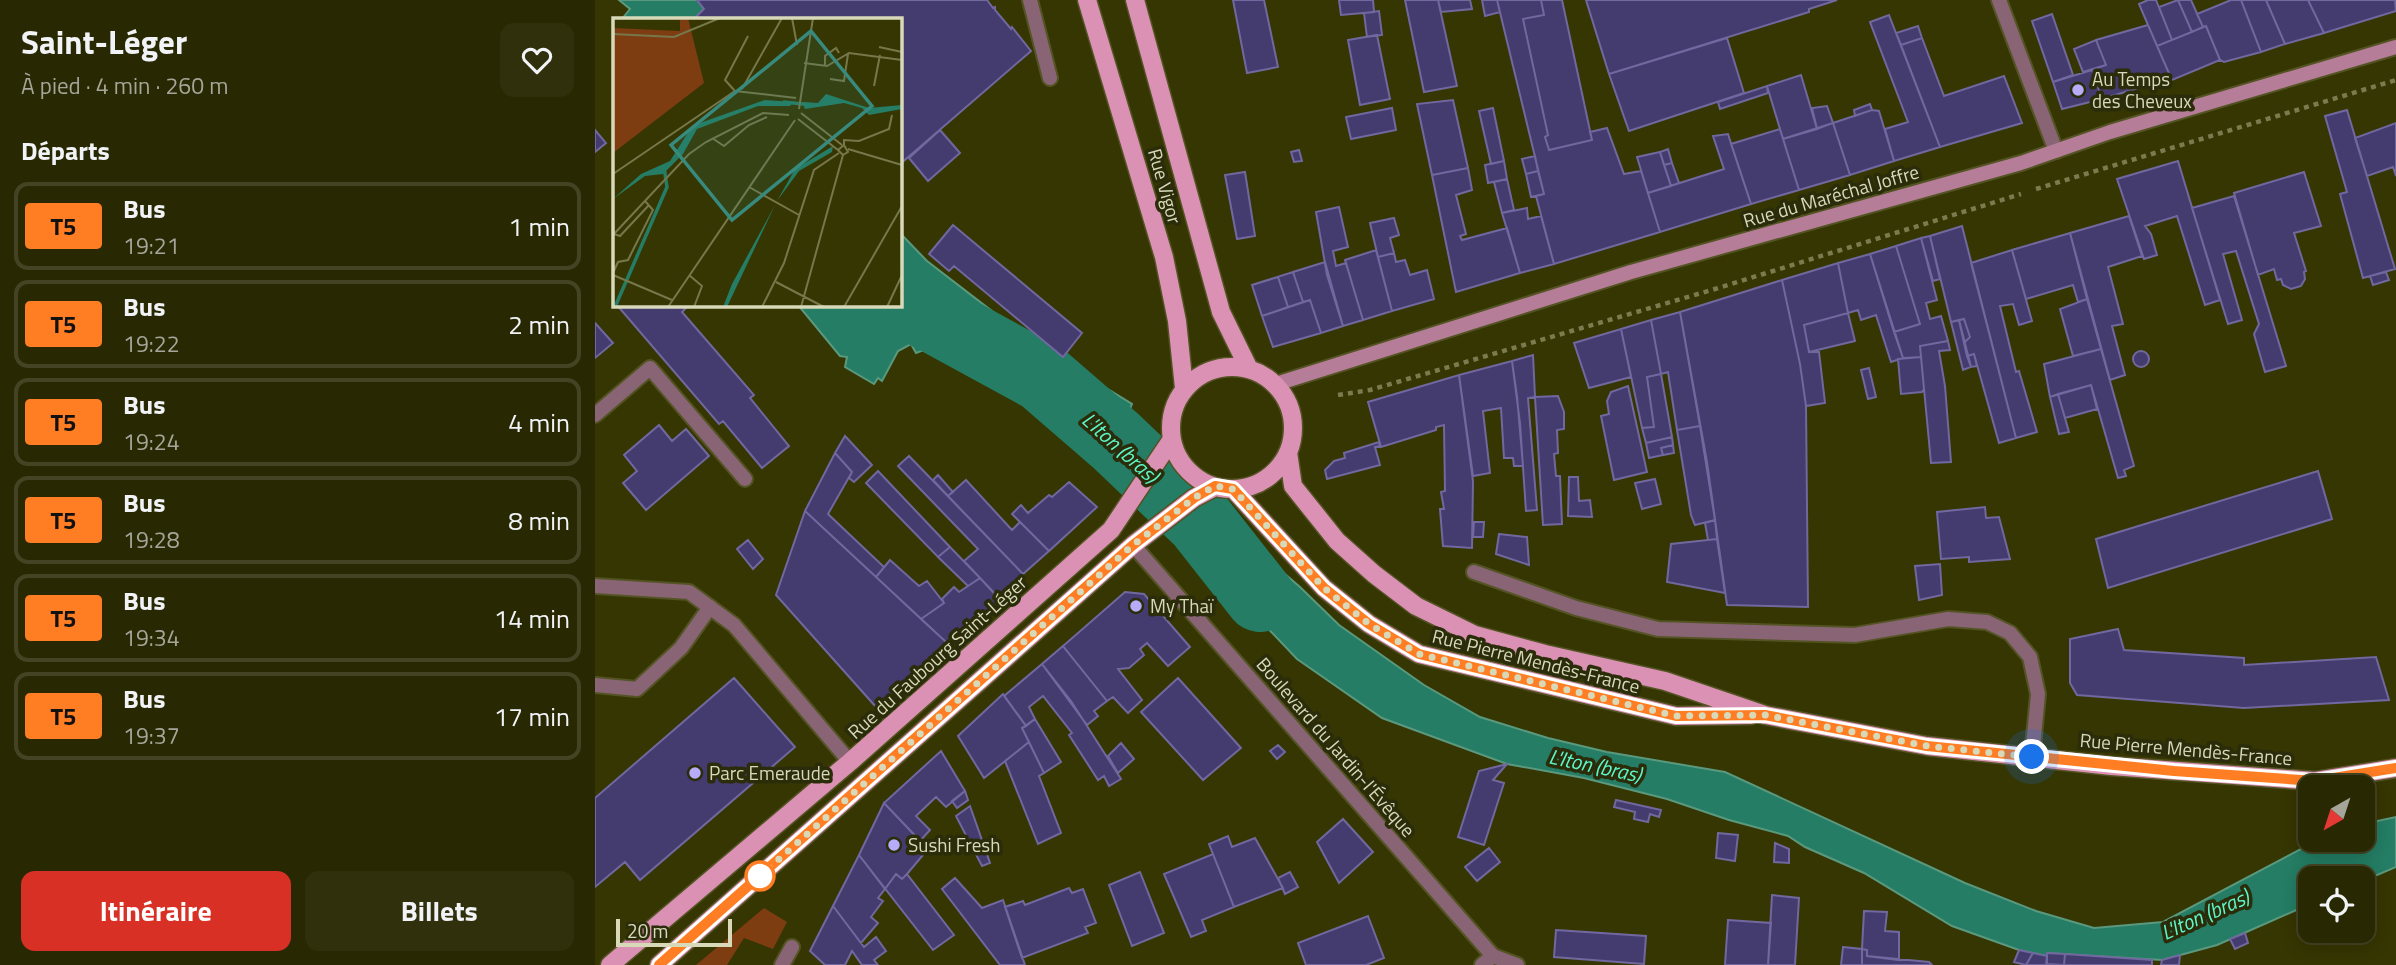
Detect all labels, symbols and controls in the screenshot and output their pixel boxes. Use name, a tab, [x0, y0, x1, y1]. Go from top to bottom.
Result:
text: Saint-Léger	[21, 17, 187, 67]
inset map	[613, 18, 901, 306]
button: heart	[500, 23, 574, 97]
place label: Au Temps des Cheveux	[2092, 64, 2192, 115]
text: À pied · 4 min · 260 m	[21, 68, 228, 103]
marker: Au Temps des Cheveux	[2070, 82, 2086, 98]
text: Départs	[21, 131, 110, 170]
street label: Rue Vigor	[1141, 145, 1190, 227]
street label: Rue du Maréchal Joffre	[1739, 157, 1922, 235]
text: Bus	[123, 189, 165, 228]
text: 1 min	[508, 207, 570, 246]
text: T5	[50, 208, 77, 244]
text: 19:21	[123, 228, 180, 263]
text: Bus	[123, 287, 165, 326]
text: 2 min	[508, 305, 570, 344]
text: T5	[50, 306, 77, 342]
text: 19:22	[123, 326, 180, 361]
text: Bus	[123, 385, 165, 424]
text: 4 min	[508, 403, 570, 442]
text: T5	[50, 404, 77, 440]
water label: L'Iton (bras)	[1075, 404, 1168, 492]
text: 19:24	[123, 424, 180, 459]
text: Bus	[123, 483, 165, 522]
text: 8 min	[508, 501, 570, 540]
text: T5	[50, 502, 77, 538]
text: 19:28	[123, 522, 180, 557]
street label: Rue du Faubourg Saint-Léger	[841, 568, 1033, 745]
text: Bus	[123, 581, 165, 620]
place label: My Thaï	[1150, 591, 1214, 620]
marker: My Thaï	[1128, 598, 1144, 614]
text: 14 min	[494, 599, 570, 638]
text: T5	[50, 600, 77, 636]
text: 19:34	[123, 620, 180, 655]
street label: Rue Pierre Mendès-France	[1429, 621, 1643, 700]
street label: Boulevard du Jardin-l'Évêque	[1250, 650, 1423, 843]
text: Bus	[123, 679, 165, 718]
text: 17 min	[494, 697, 570, 736]
text: T5	[50, 698, 77, 734]
text: 19:37	[123, 718, 180, 753]
street label: Rue Pierre Mendès-France	[2079, 725, 2294, 772]
your location	[2014, 739, 2049, 774]
water label: L'Iton (bras)	[1546, 740, 1646, 791]
place label: Parc Emeraude	[709, 758, 830, 787]
marker: Parc Emeraude	[687, 765, 703, 781]
north arrow	[2298, 775, 2375, 852]
map controls	[2298, 775, 2375, 943]
place label: Sushi Fresh	[908, 830, 1000, 859]
marker: Sushi Fresh	[886, 837, 902, 853]
unlabelled marker	[745, 861, 775, 891]
button: locate	[2298, 866, 2375, 943]
button: Itinéraire	[21, 871, 291, 951]
button: Billets	[305, 871, 574, 951]
water label: L'Iton (bras)	[2155, 880, 2256, 948]
scale bar	[616, 916, 731, 948]
text: 20 m	[627, 916, 668, 945]

